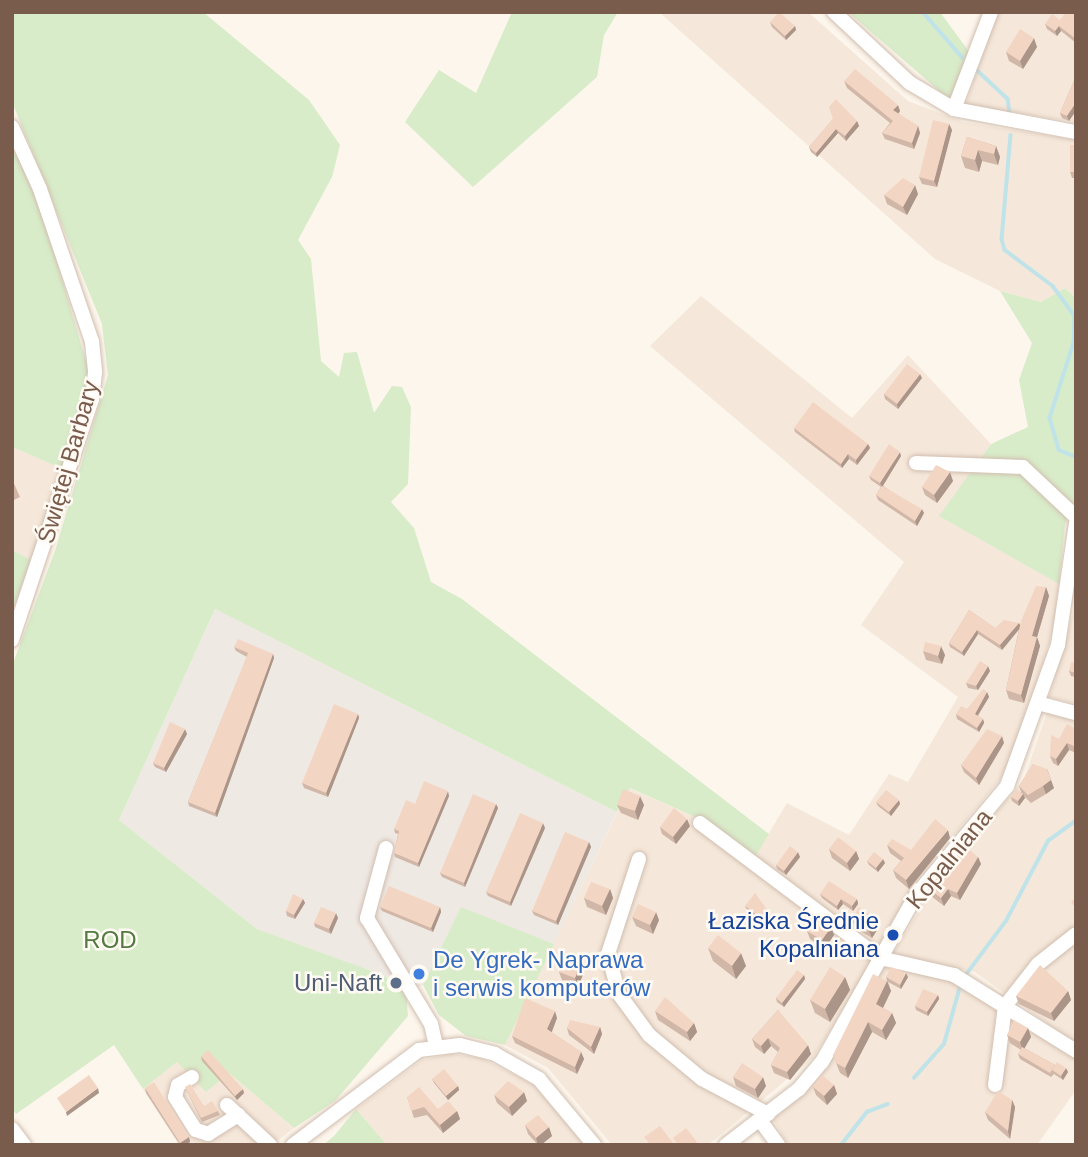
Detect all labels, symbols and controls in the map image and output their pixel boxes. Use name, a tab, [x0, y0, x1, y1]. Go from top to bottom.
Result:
street label: Świętej Barbary	[31, 377, 105, 547]
street label: Kopalniana	[900, 803, 998, 915]
place label: Łaziska Średnie Kopalniana	[708, 907, 879, 963]
park label: ROD	[83, 926, 137, 954]
marker: Łaziska Średnie Kopalniana	[885, 927, 901, 943]
place label: De Ygrek- Naprawa i serwis komputerów	[433, 946, 650, 1002]
marker: De Ygrek- Naprawa i serwis komputerów	[411, 966, 427, 982]
place label: Uni-Naft	[294, 969, 382, 997]
marker: Uni-Naft	[388, 975, 404, 991]

